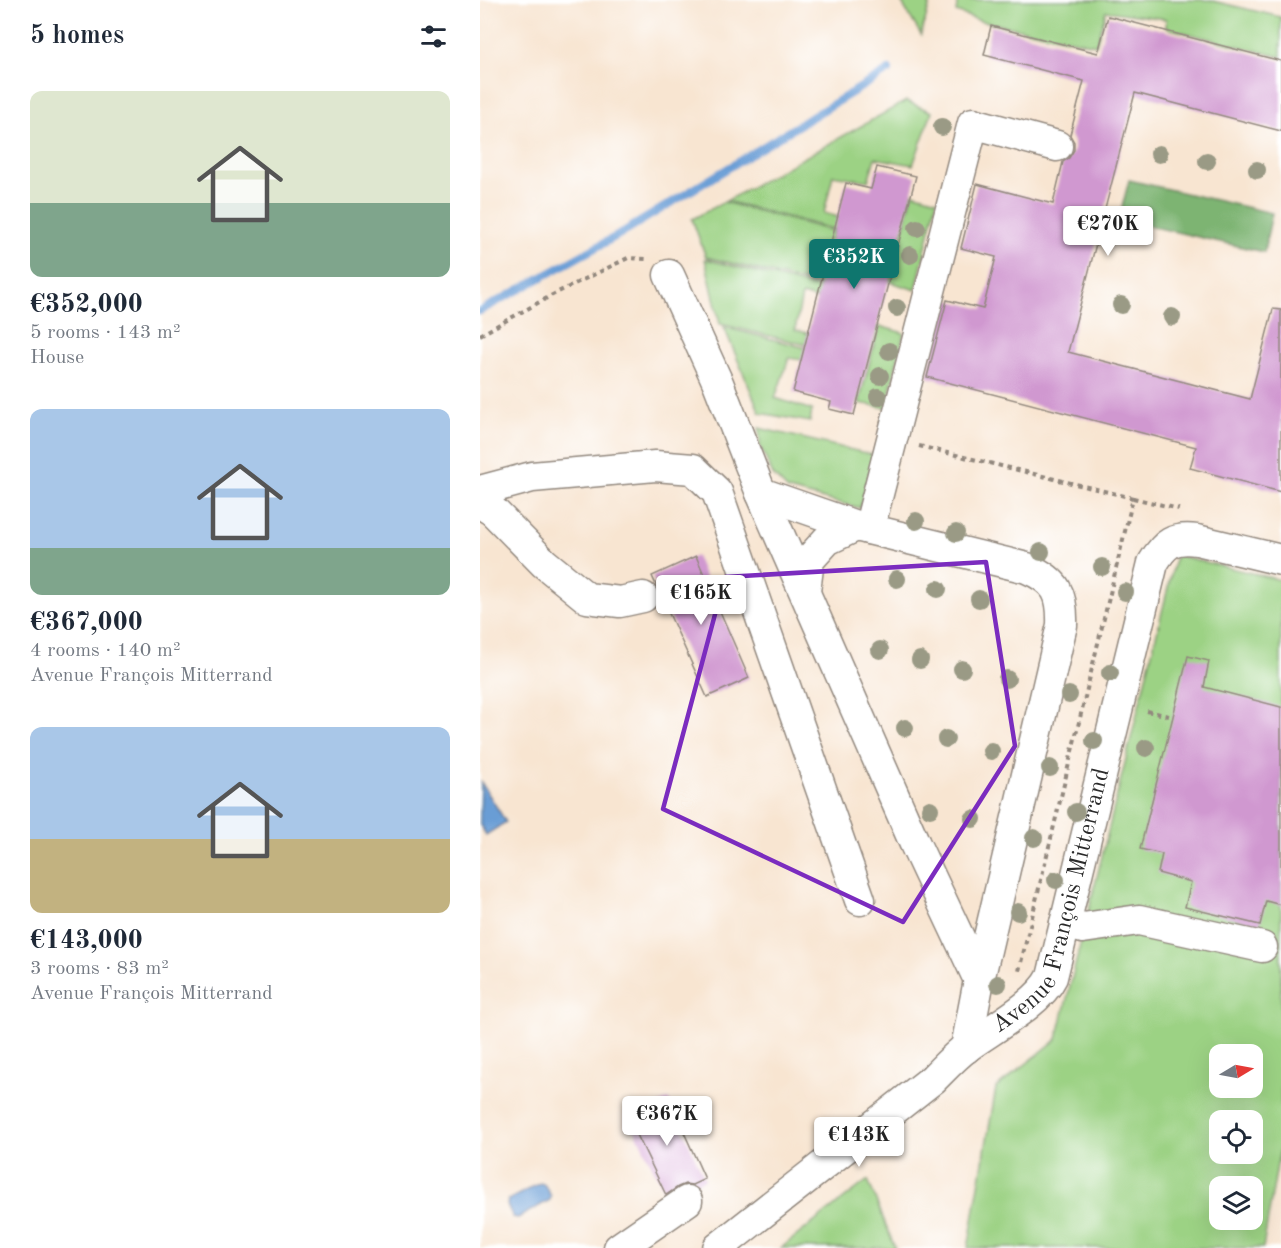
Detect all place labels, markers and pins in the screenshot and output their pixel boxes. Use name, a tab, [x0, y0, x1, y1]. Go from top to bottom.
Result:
pin: €270K	[1066, 206, 1150, 257]
pin: €352K	[812, 239, 896, 290]
pin: €165K	[659, 575, 743, 626]
pin: €367K	[625, 1096, 709, 1147]
pin: €143K	[817, 1117, 901, 1168]

